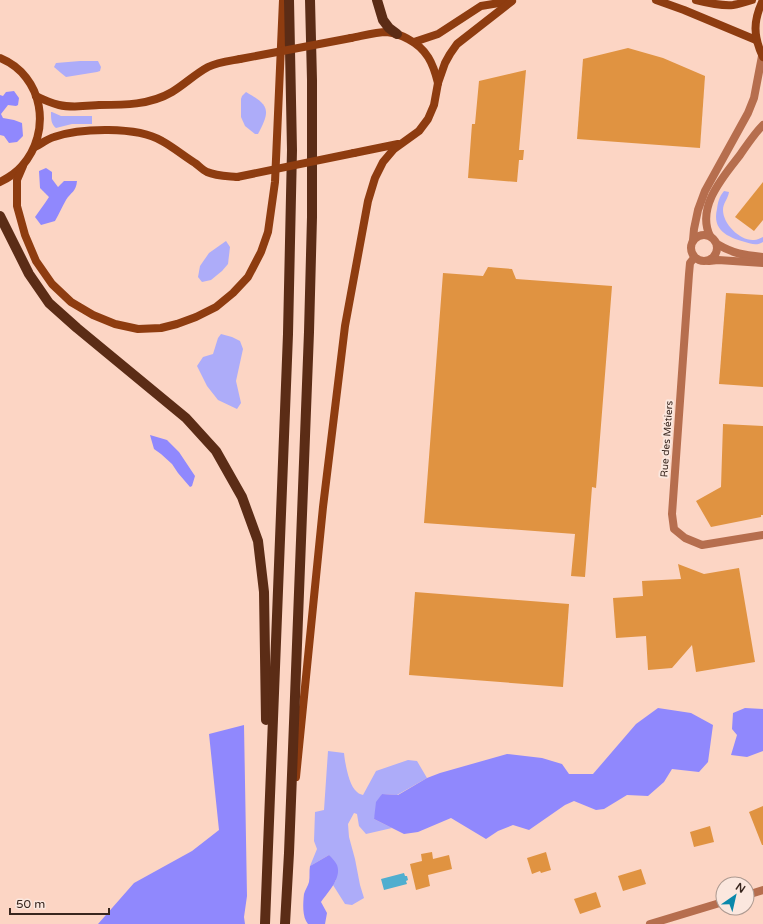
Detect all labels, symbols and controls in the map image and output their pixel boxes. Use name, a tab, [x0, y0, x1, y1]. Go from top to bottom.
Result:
street label: Rue des Métiers	[658, 400, 676, 478]
north arrow	[715, 876, 755, 916]
text: N	[733, 880, 748, 896]
scale bar	[10, 890, 109, 916]
text: 50 m	[16, 897, 45, 911]

